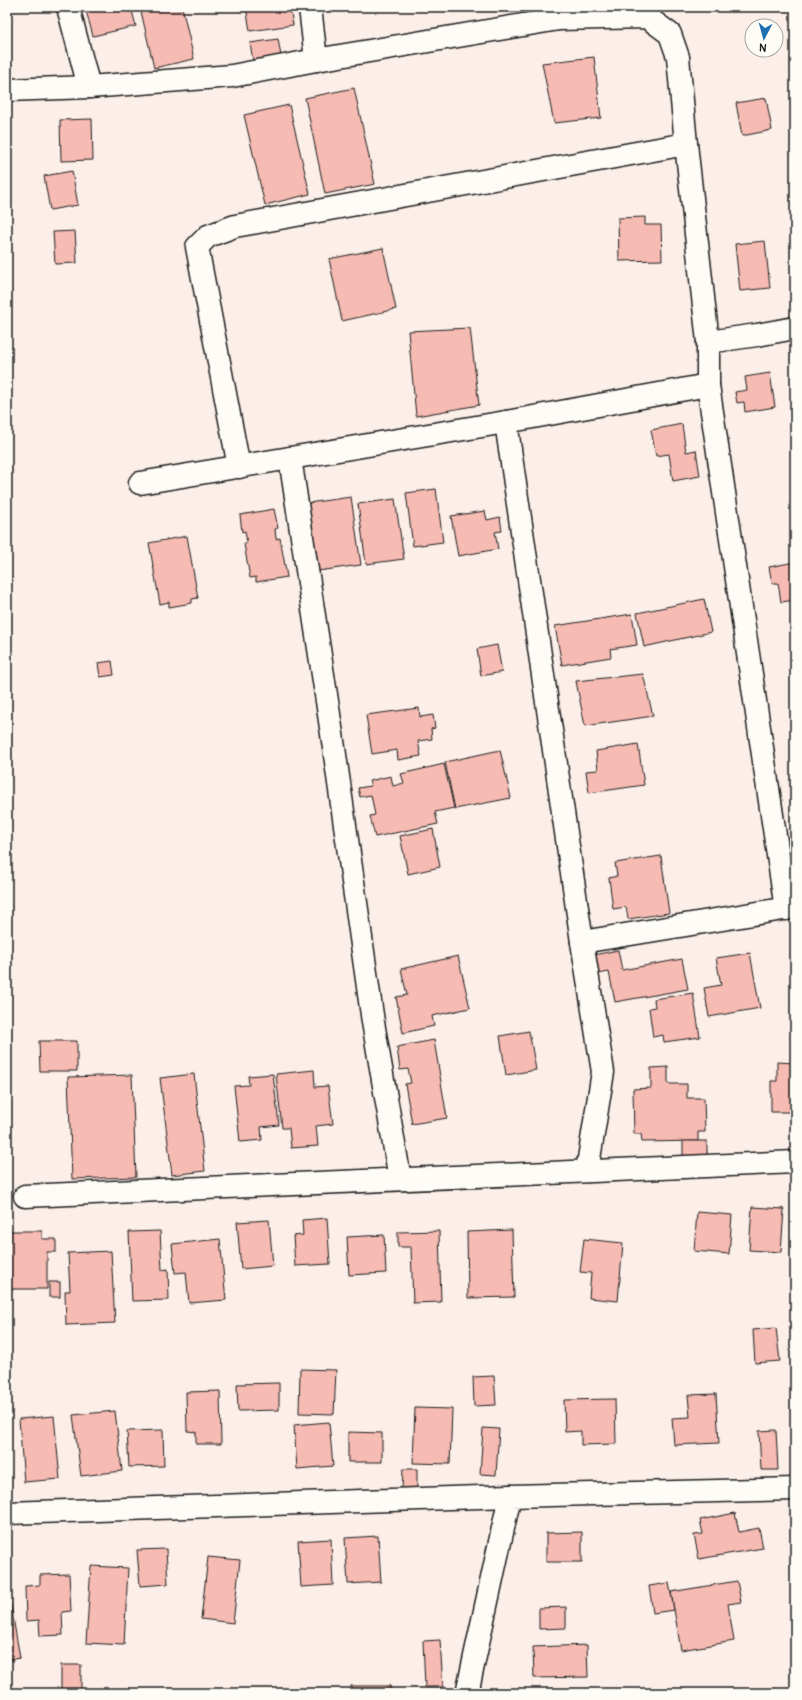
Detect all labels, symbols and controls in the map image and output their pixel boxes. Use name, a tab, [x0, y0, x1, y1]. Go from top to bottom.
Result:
north arrow	[744, 18, 784, 58]
text: N	[758, 41, 767, 54]

